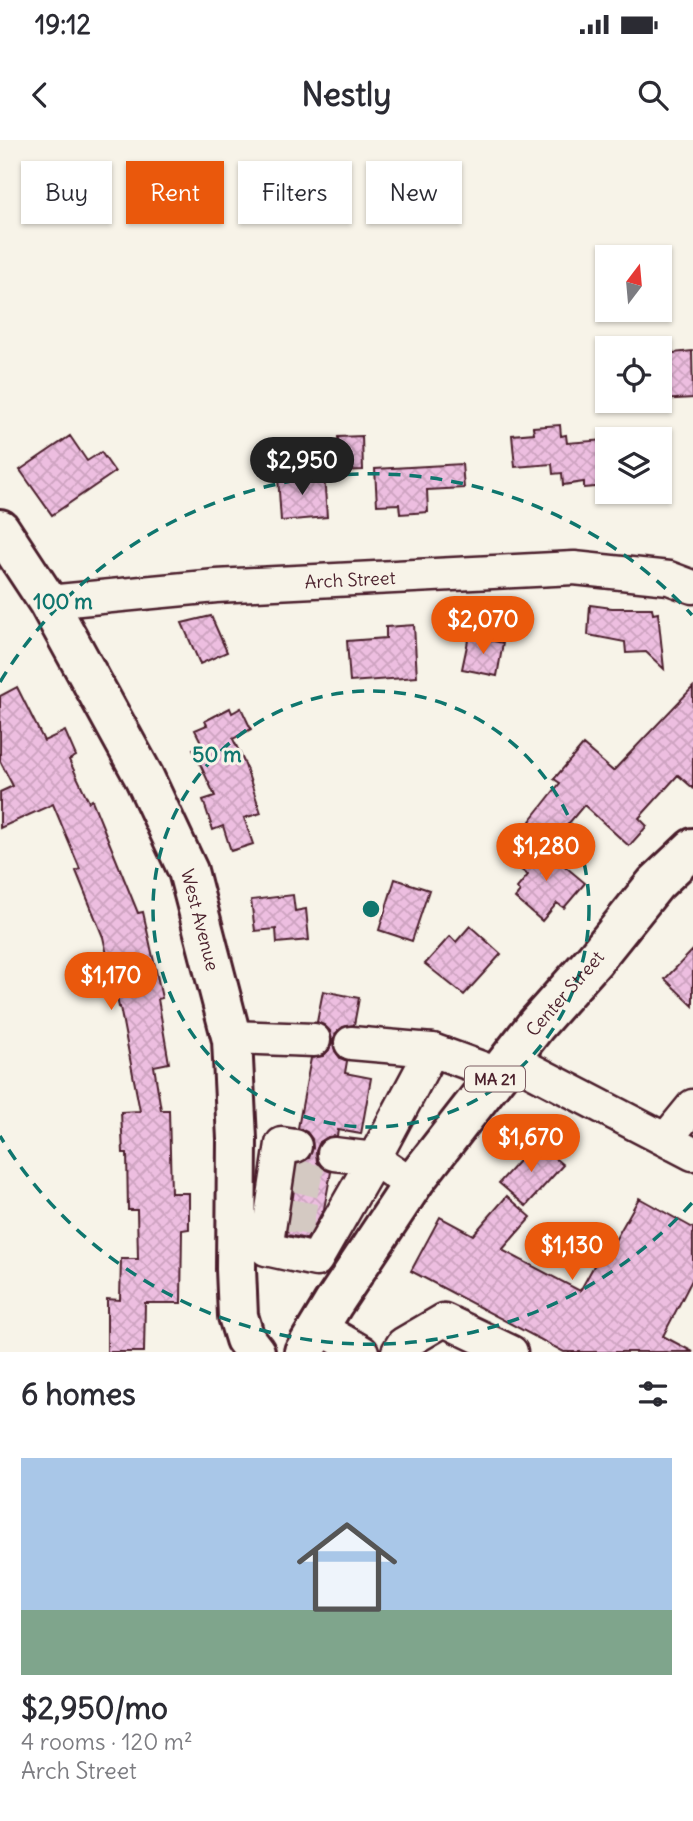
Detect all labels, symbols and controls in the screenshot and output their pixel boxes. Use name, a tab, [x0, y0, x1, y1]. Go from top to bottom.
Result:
text: 19:12	[35, 8, 91, 41]
text: Nestly	[302, 74, 391, 115]
icon: back	[21, 76, 59, 114]
icon: search	[634, 76, 672, 114]
chip: Buy	[21, 161, 112, 224]
chip: Rent	[126, 161, 224, 224]
chip: Filters	[238, 161, 352, 224]
chip: New	[366, 161, 462, 224]
north arrow	[595, 245, 672, 322]
map controls	[595, 245, 672, 504]
button: locate	[595, 336, 672, 413]
button: layers	[595, 427, 672, 504]
pin: $2,950	[245, 438, 359, 497]
text: $2,950	[266, 445, 338, 474]
street label: Arch Street	[304, 565, 396, 593]
text: 100 m	[33, 588, 93, 615]
pin: $2,070	[426, 596, 540, 656]
text: $2,070	[447, 604, 519, 633]
text: 50 m	[192, 741, 242, 768]
pin: $1,280	[489, 824, 603, 883]
text: $1,280	[512, 831, 580, 860]
street label: West Avenue	[176, 866, 225, 973]
centre of rings	[359, 897, 383, 921]
street label: Center Street	[520, 946, 609, 1041]
pin: $1,170	[54, 952, 168, 1012]
text: $1,170	[81, 960, 141, 989]
road number: MA 21	[465, 1066, 525, 1091]
pin: $1,670	[474, 1114, 588, 1174]
text: $1,670	[498, 1122, 564, 1151]
pin: $1,130	[515, 1222, 629, 1282]
text: $1,130	[541, 1230, 603, 1259]
text: 6 homes	[21, 1375, 136, 1413]
icon: filters	[634, 1375, 672, 1413]
icon: home	[284, 1504, 410, 1630]
text: $2,950/mo	[21, 1689, 168, 1727]
text: 4 rooms · 120 m²	[21, 1727, 193, 1756]
text: Arch Street	[21, 1756, 137, 1785]

